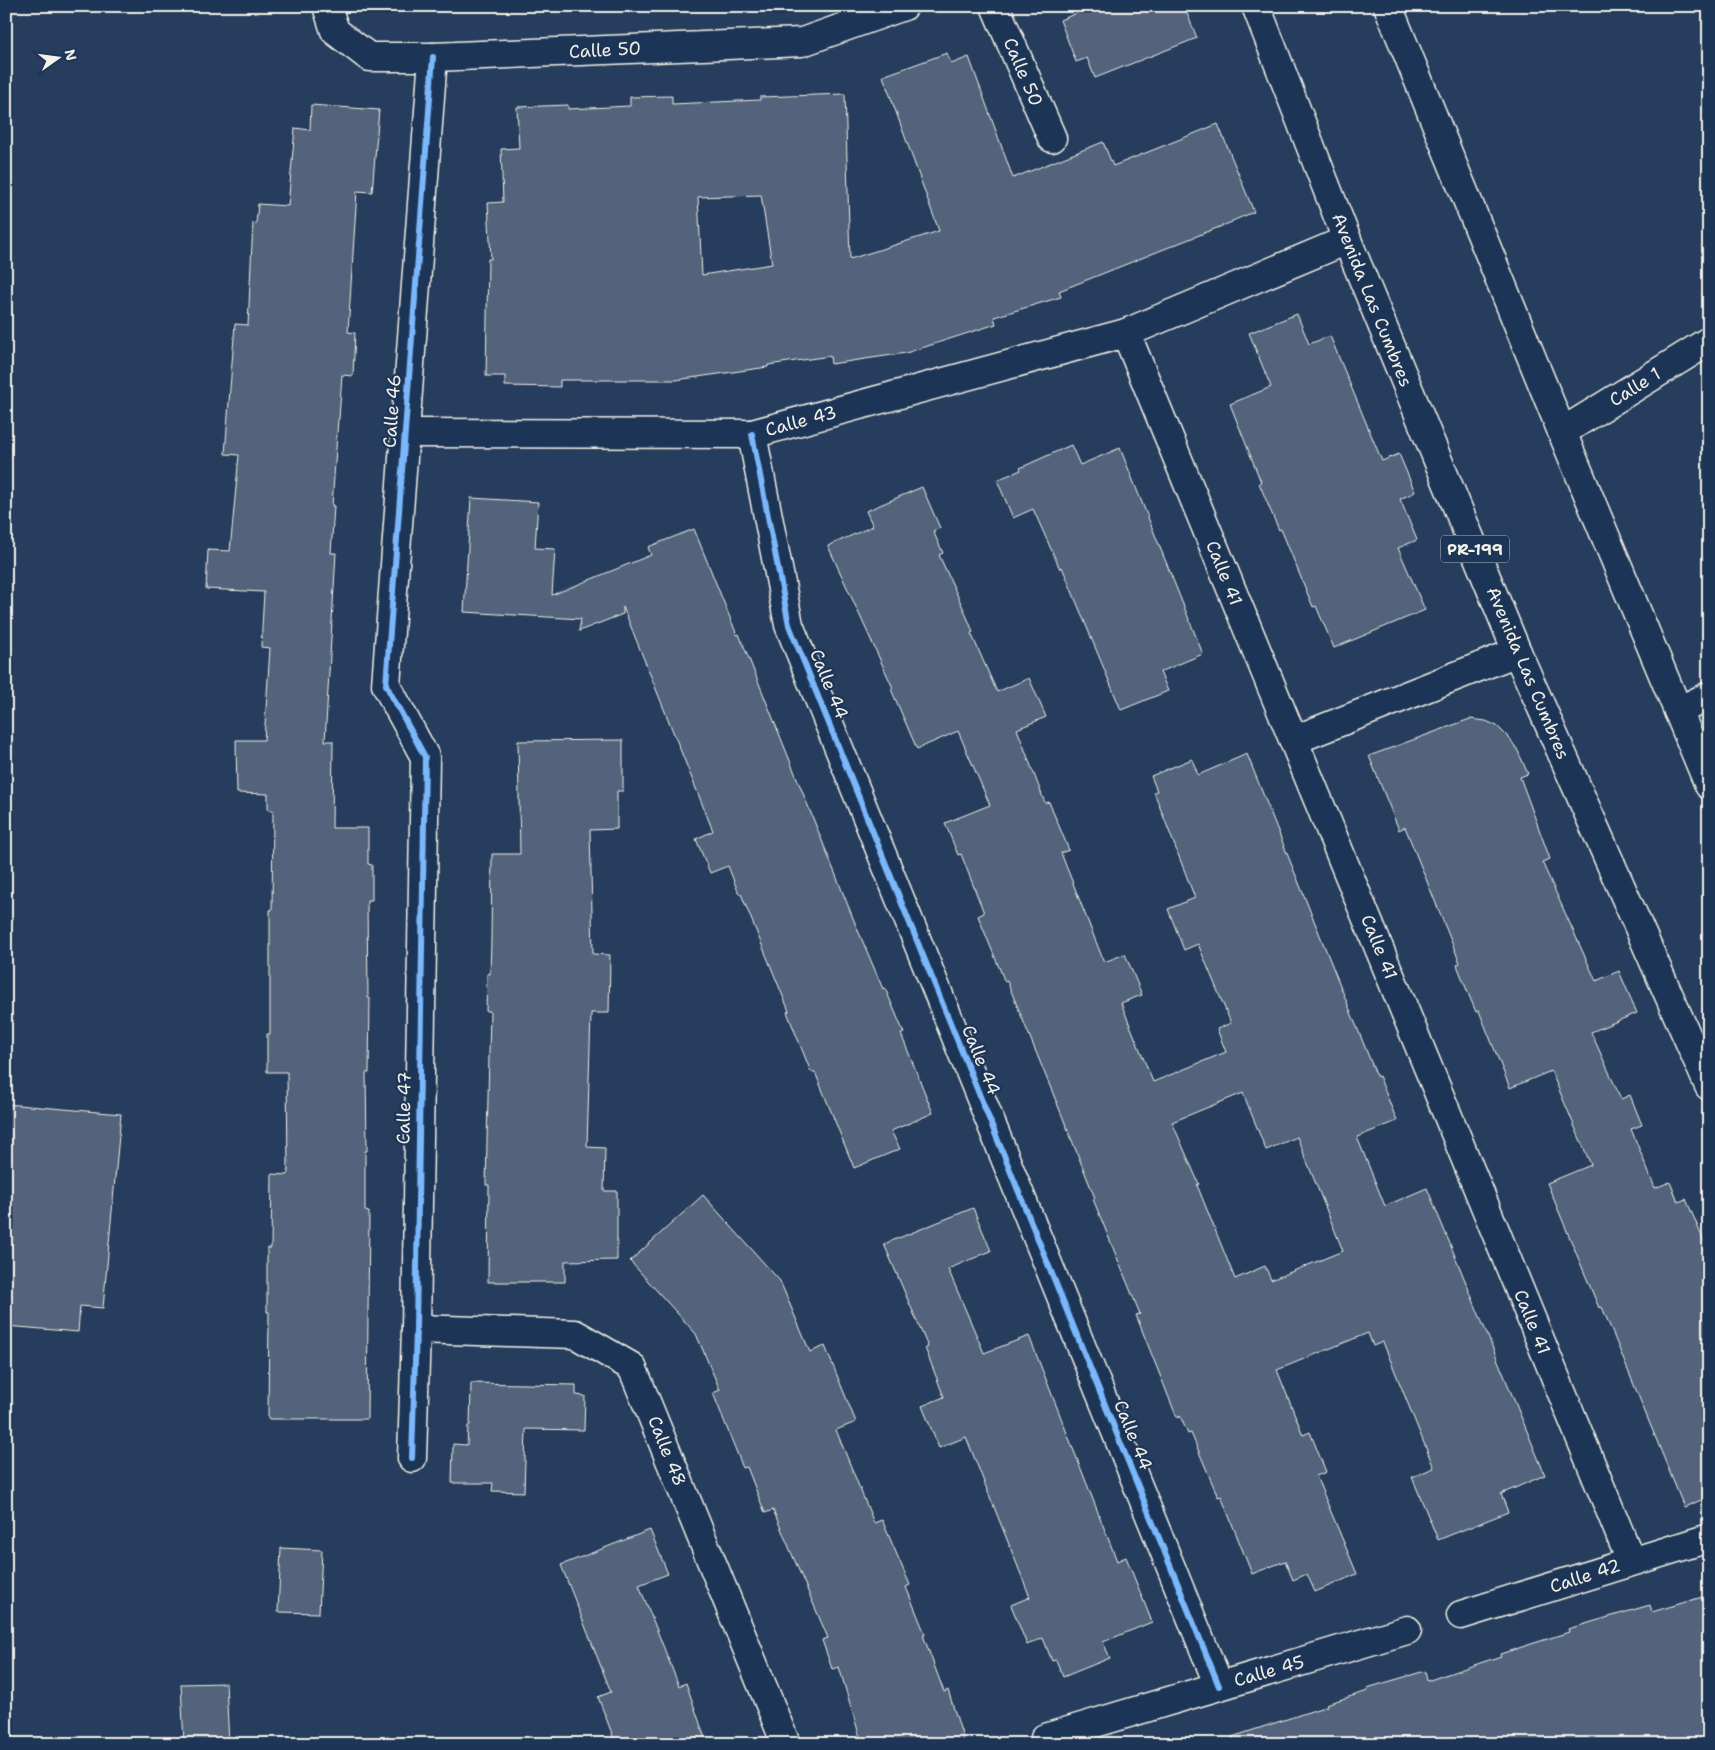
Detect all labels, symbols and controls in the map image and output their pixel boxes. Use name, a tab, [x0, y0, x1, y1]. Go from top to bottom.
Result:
north arrow	[32, 32, 82, 82]
street label: Calle 50	[998, 34, 1048, 110]
street label: Calle 50	[568, 36, 642, 64]
text: N	[61, 47, 81, 62]
street label: Avenida Las Cumbres	[1326, 209, 1418, 391]
street label: Calle 1	[1605, 362, 1665, 412]
street label: Calle 46	[377, 373, 407, 449]
street label: Calle 43	[763, 400, 839, 442]
road number: PR-199	[1441, 536, 1509, 562]
street label: Calle 41	[1200, 537, 1248, 609]
street label: Avenida Las Cumbres	[1481, 583, 1575, 763]
street label: Calle 44	[804, 645, 854, 723]
street label: Calle 41	[1355, 911, 1403, 983]
street label: Calle 44	[956, 1021, 1006, 1099]
street label: Calle 47	[391, 1071, 417, 1145]
street label: Calle 41	[1508, 1286, 1556, 1358]
street label: Calle 44	[1108, 1396, 1158, 1474]
street label: Calle 48	[642, 1412, 692, 1490]
street label: Calle 42	[1547, 1553, 1623, 1599]
street label: Calle 45	[1231, 1650, 1307, 1692]

